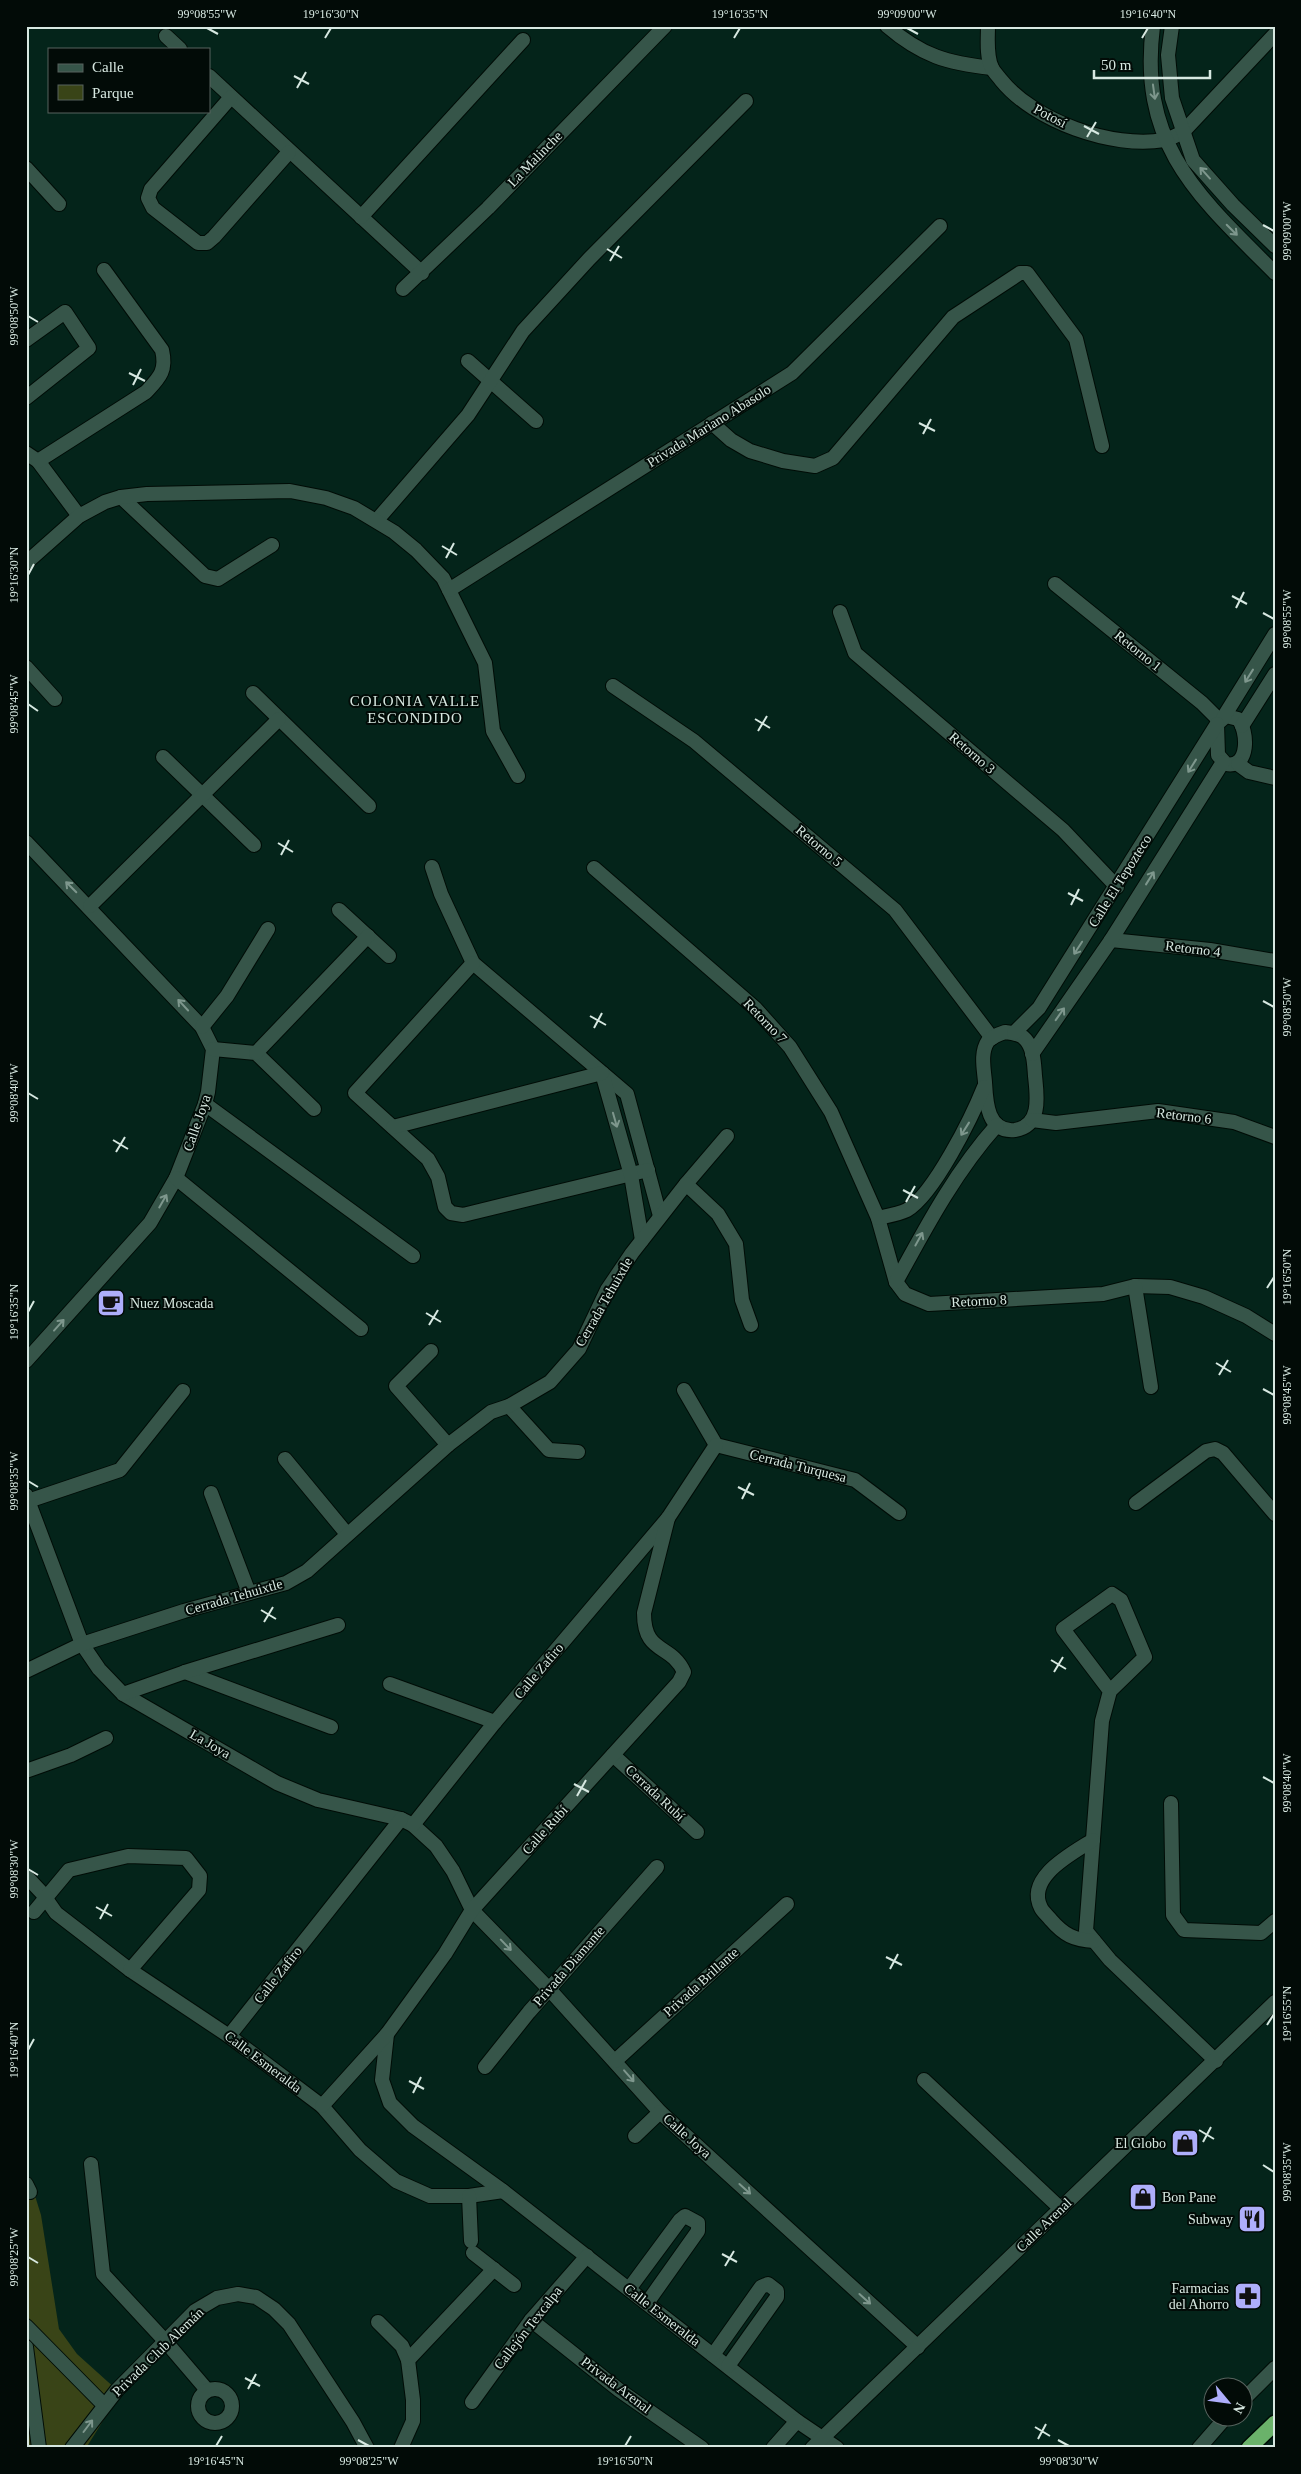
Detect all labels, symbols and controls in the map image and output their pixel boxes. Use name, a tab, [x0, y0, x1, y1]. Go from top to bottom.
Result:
text: 99°08'55"W	[177, 7, 237, 21]
text: 19°16'30"N	[303, 7, 360, 21]
text: 19°16'35"N	[712, 7, 769, 21]
text: 99°09'00"W	[877, 7, 937, 21]
text: 19°16'40"N	[1120, 7, 1177, 21]
legend	[48, 48, 210, 112]
scale bar	[1094, 48, 1210, 80]
text: 50 m	[1101, 57, 1132, 73]
text: Calle	[92, 59, 124, 75]
one-way arrow	[1149, 84, 1159, 100]
text: Parque	[92, 85, 134, 101]
street label: Potosí	[1031, 101, 1069, 131]
street label: La Malinche	[505, 128, 565, 190]
one-way arrow	[1199, 167, 1211, 180]
text: 99°09'00"W	[1280, 201, 1294, 261]
one-way arrow	[1226, 224, 1238, 236]
text: 99°08'50"W	[7, 286, 21, 346]
street label: Privada Mariano Abasolo	[644, 382, 774, 470]
text: 19°16'30"N	[7, 546, 21, 603]
text: 99°08'55"W	[1280, 589, 1294, 649]
street label: Retorno 1	[1112, 628, 1164, 674]
one-way arrow	[1244, 668, 1254, 682]
text: 99°08'45"W	[7, 674, 21, 734]
district label: COLONIA VALLE ESCONDIDO	[350, 693, 480, 726]
street label: Retorno 3	[946, 729, 998, 777]
one-way arrow	[1186, 758, 1196, 772]
street label: Retorno 5	[793, 822, 845, 870]
street label: Calle El Tepozteco	[1086, 832, 1154, 930]
one-way arrow	[1145, 872, 1155, 886]
one-way arrow	[65, 881, 77, 893]
street label: Retorno 4	[1164, 938, 1222, 960]
one-way arrow	[1073, 941, 1083, 955]
text: 99°08'50"W	[1280, 977, 1294, 1037]
street label: Retorno 7	[740, 996, 790, 1046]
one-way arrow	[177, 999, 189, 1012]
one-way arrow	[1055, 1007, 1065, 1021]
text: 99°08'40"W	[7, 1063, 21, 1123]
street label: Calle Joya	[180, 1092, 214, 1153]
street label: Retorno 6	[1155, 1105, 1213, 1127]
one-way arrow	[611, 1112, 621, 1128]
one-way arrow	[960, 1121, 970, 1135]
one-way arrow	[159, 1194, 169, 1208]
one-way arrow	[914, 1232, 924, 1247]
text: 19°16'50"N	[1280, 1248, 1294, 1305]
street label: Cerrada Tehuixtle	[572, 1255, 636, 1349]
text: 19°16'35"N	[7, 1283, 21, 1340]
cafe icon: Nuez Moscada	[96, 1288, 126, 1318]
street label: Retorno 8	[951, 1292, 1007, 1310]
place label: Nuez Moscada	[130, 1296, 214, 1311]
one-way arrow	[53, 1318, 65, 1331]
text: 99°08'45"W	[1280, 1365, 1294, 1425]
street label: Cerrada Turquesa	[748, 1447, 849, 1485]
text: 99°08'35"W	[7, 1451, 21, 1511]
street label: Cerrada Tehuixtle	[184, 1576, 284, 1618]
street label: Calle Zafiro	[511, 1640, 567, 1702]
street label: La Joya	[187, 1727, 233, 1762]
text: 99°08'40"W	[1280, 1753, 1294, 1813]
street label: Cerrada Rubí	[622, 1762, 688, 1824]
street label: Calle Rubí	[519, 1803, 571, 1857]
text: 99°08'30"W	[7, 1839, 21, 1899]
street label: Privada Diamante	[530, 1923, 608, 2009]
one-way arrow	[500, 1939, 512, 1951]
street label: Calle Zafiro	[251, 1944, 305, 2006]
street label: Privada Brillante	[661, 1945, 741, 2019]
text: 19°16'55"N	[1280, 1985, 1294, 2042]
text: 19°16'40"N	[7, 2021, 21, 2078]
street label: Calle Esmeralda	[222, 2028, 305, 2096]
one-way arrow	[623, 2070, 635, 2083]
street label: Calle Joya	[660, 2111, 714, 2162]
shop icon: El Globo	[1170, 2128, 1200, 2158]
place label: El Globo	[1115, 2136, 1166, 2151]
text: 99°08'35"W	[1280, 2142, 1294, 2202]
shop icon: Bon Pane	[1128, 2182, 1158, 2212]
one-way arrow	[739, 2183, 752, 2195]
place label: Bon Pane	[1162, 2190, 1216, 2205]
street label: Calle Arenal	[1013, 2195, 1075, 2255]
restaurant icon: Subway	[1237, 2204, 1267, 2234]
place label: Subway	[1188, 2212, 1233, 2227]
text: 99°08'25"W	[7, 2227, 21, 2287]
street label: Calle Esmeralda	[621, 2281, 704, 2350]
place label: Farmacias del Ahorro	[1169, 2281, 1229, 2312]
pharmacy icon: Farmacias del Ahorro	[1233, 2281, 1263, 2311]
street label: Callejón Texcalpa	[491, 2283, 565, 2372]
one-way arrow	[859, 2293, 872, 2305]
street label: Privada Club Alemán	[109, 2305, 207, 2399]
street label: Privada Arenal	[578, 2354, 654, 2416]
north arrow	[1204, 2376, 1254, 2426]
text: N	[1230, 2400, 1248, 2416]
one-way arrow	[83, 2419, 93, 2433]
text: 19°16'45"N	[188, 2454, 245, 2468]
text: 99°08'25"W	[339, 2454, 399, 2468]
text: 19°16'50"N	[597, 2454, 654, 2468]
text: 99°08'30"W	[1039, 2454, 1099, 2468]

